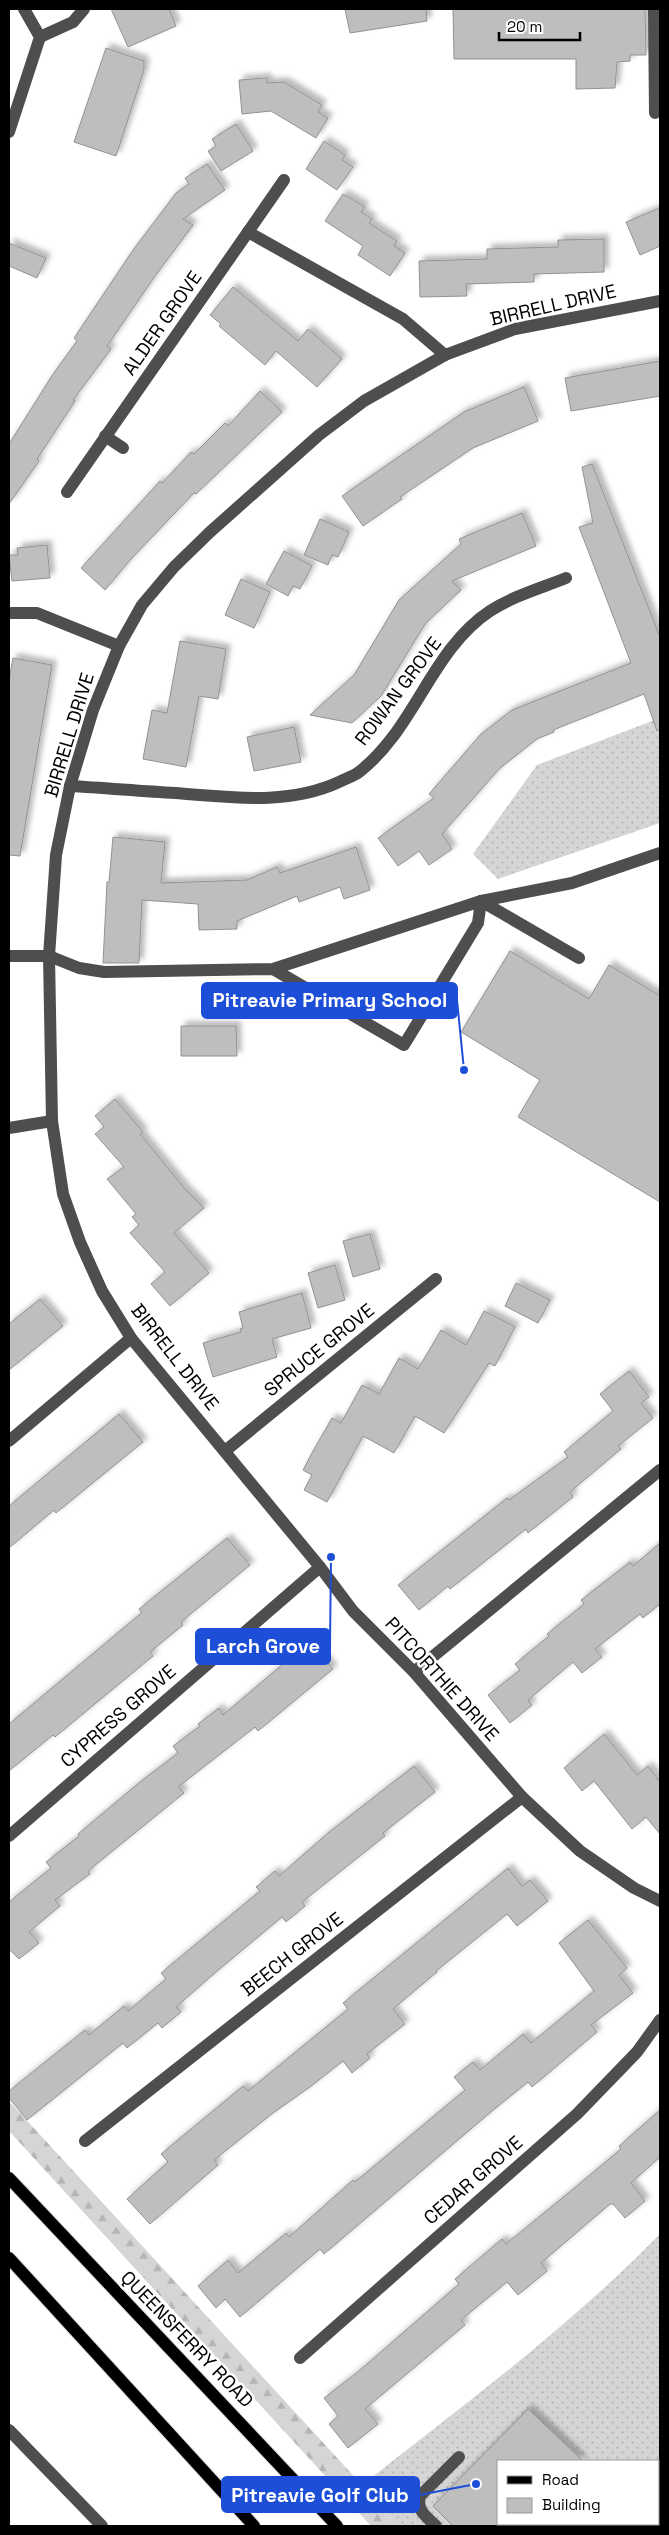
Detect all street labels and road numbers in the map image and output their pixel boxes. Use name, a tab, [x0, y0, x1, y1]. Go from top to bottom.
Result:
street label: ALDER GROVE	[117, 266, 207, 380]
street label: BIRRELL DRIVE	[487, 278, 619, 332]
street label: ROWAN GROVE	[349, 632, 447, 750]
street label: BIRRELL DRIVE	[38, 670, 100, 800]
street label: SPRUCE GROVE	[259, 1298, 379, 1402]
street label: BIRRELL DRIVE	[126, 1299, 224, 1415]
street label: PITCORTHIE DRIVE	[380, 1612, 504, 1746]
street label: CYPRESS GROVE	[55, 1659, 181, 1773]
street label: BEECH GROVE	[236, 1906, 348, 2002]
street label: CEDAR GROVE	[418, 2130, 528, 2230]
street label: QUEENSFERRY ROAD	[115, 2265, 259, 2413]

